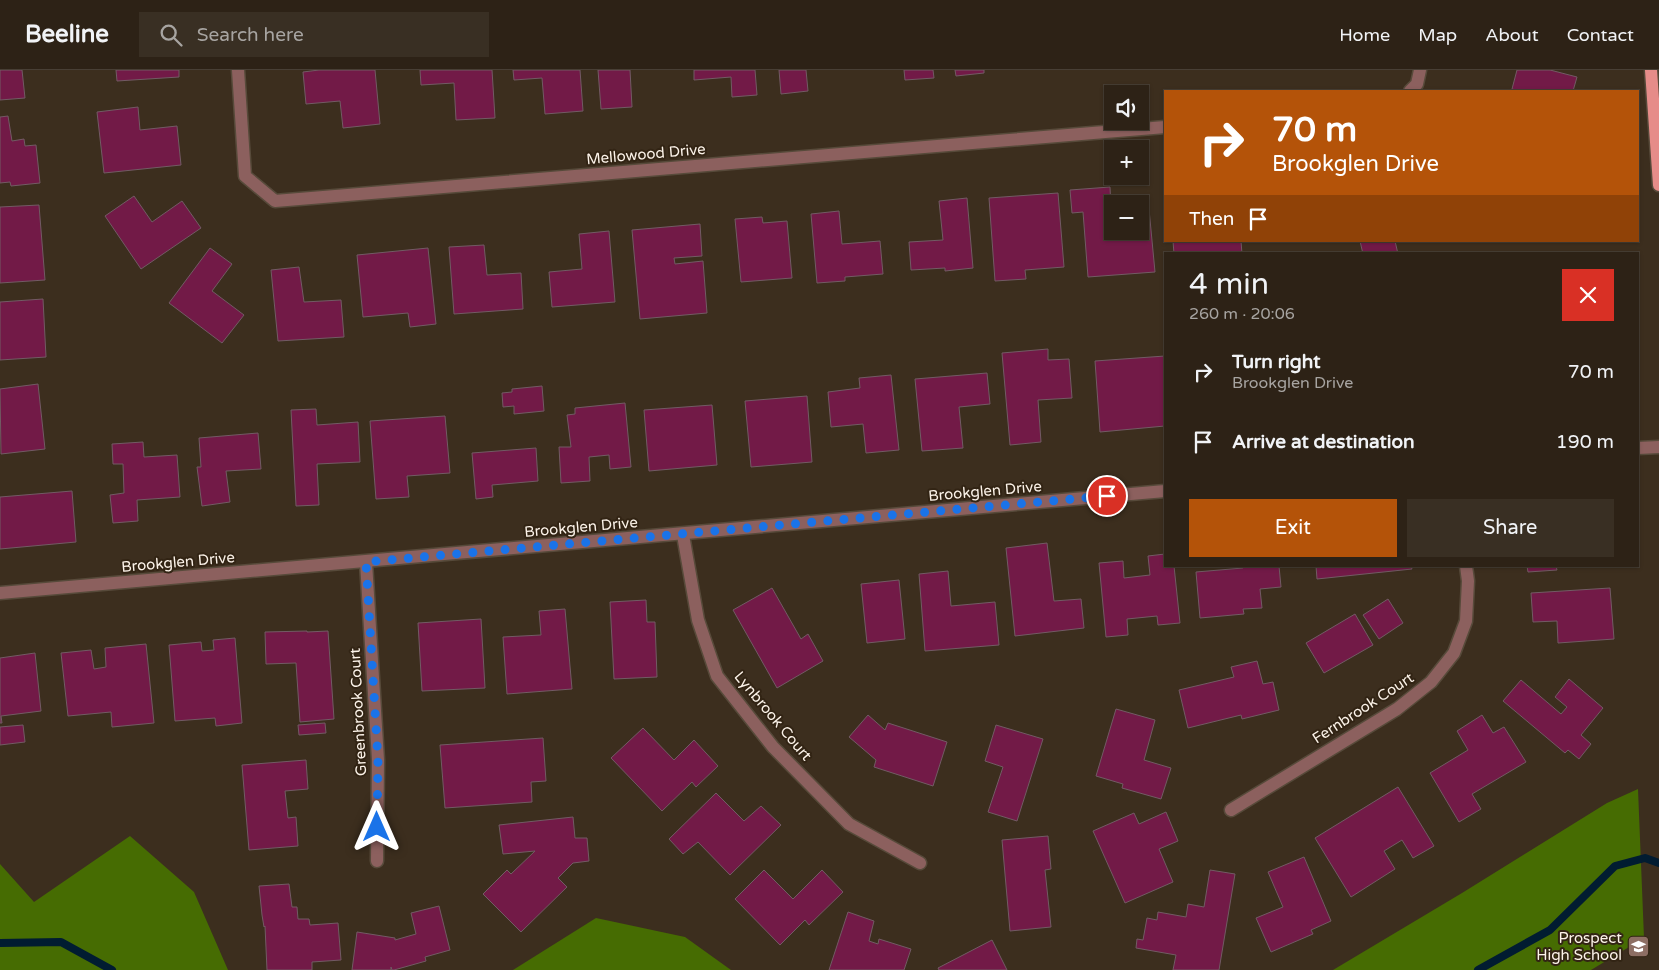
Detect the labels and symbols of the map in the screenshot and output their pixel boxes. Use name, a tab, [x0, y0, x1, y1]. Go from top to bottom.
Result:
street label: Mellowood Drive	[586, 140, 706, 168]
pin	[1086, 475, 1128, 517]
street label: Brookglen Drive	[928, 477, 1042, 505]
street label: Brookglen Drive	[524, 513, 638, 541]
street label: Brookglen Drive	[121, 548, 235, 576]
street label: Greenbrook Court	[346, 647, 370, 776]
street label: Lynbrook Court	[730, 668, 816, 765]
street label: Fernbrook Court	[1309, 668, 1417, 747]
position arrow	[350, 800, 402, 852]
place label: Prospect High School	[1536, 929, 1622, 964]
school or university icon: Prospect High School	[1626, 935, 1650, 959]

